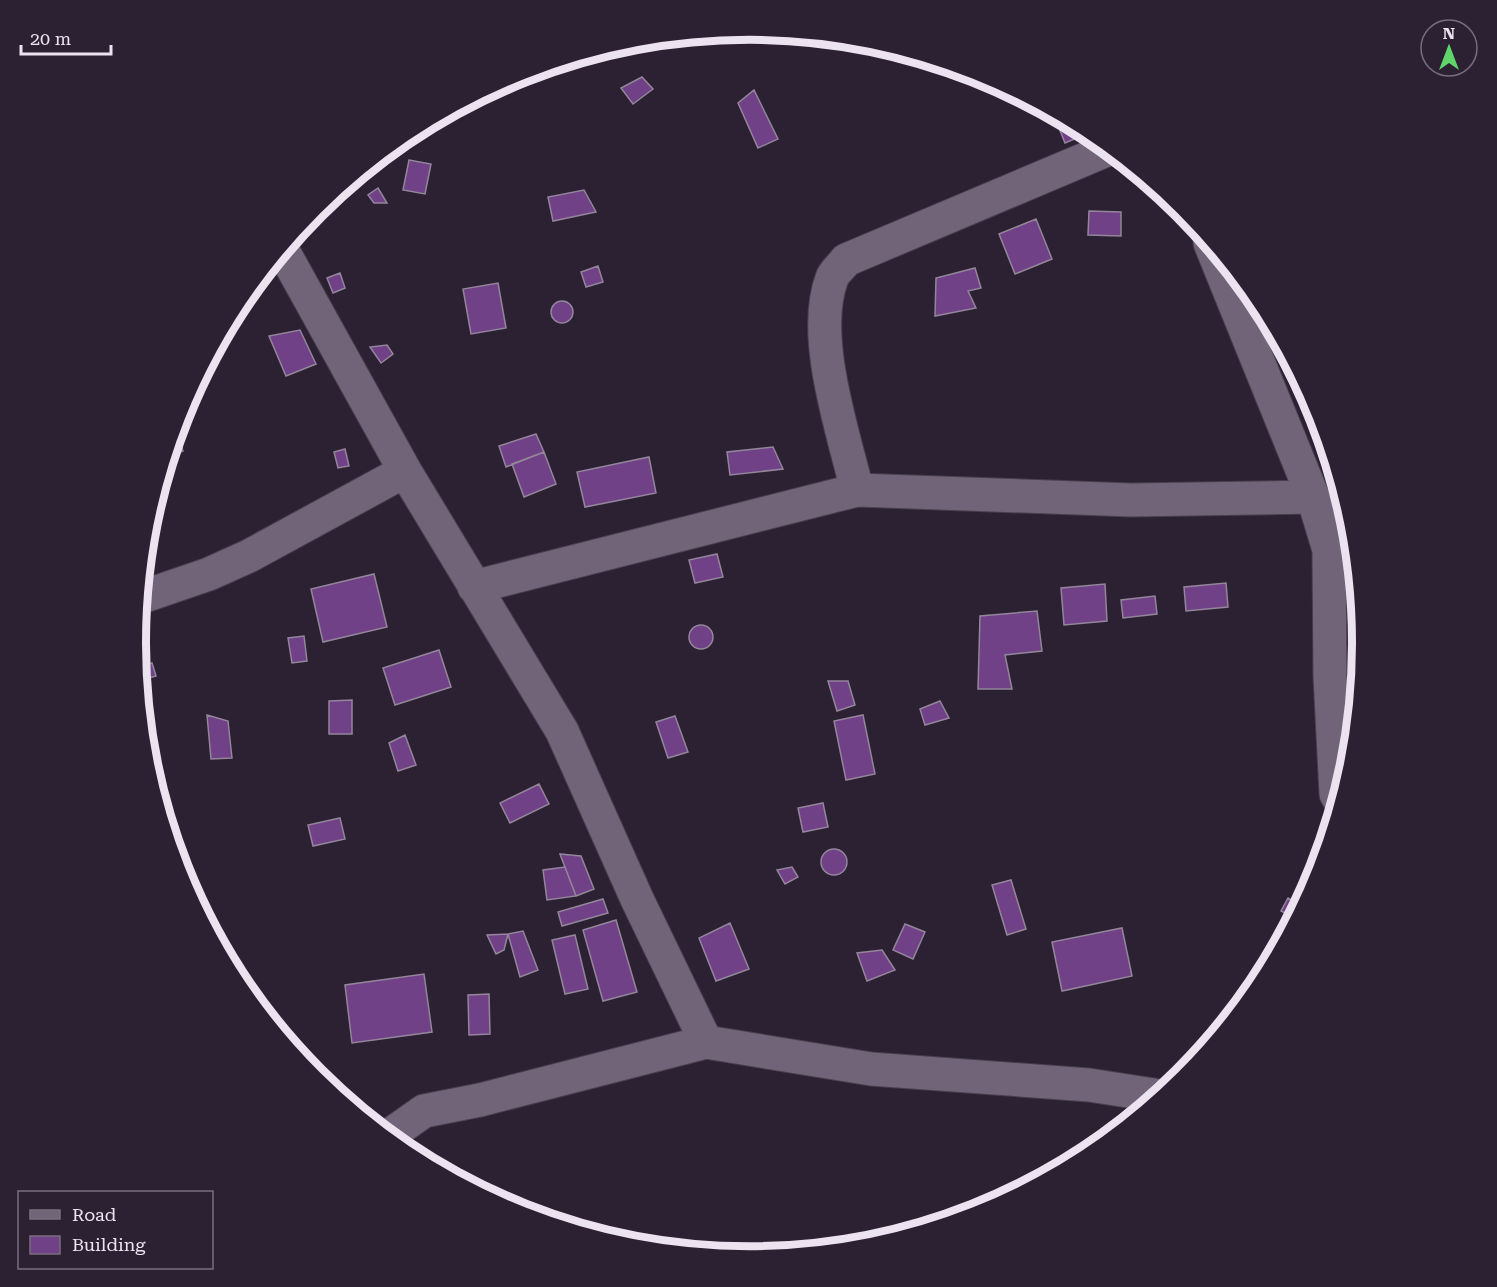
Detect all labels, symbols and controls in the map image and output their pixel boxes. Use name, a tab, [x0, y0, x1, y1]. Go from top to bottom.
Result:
scale bar	[21, 18, 111, 56]
north arrow	[1419, 18, 1479, 78]
text: N	[1443, 24, 1455, 43]
text: 20 m	[30, 28, 71, 49]
legend	[18, 1191, 213, 1269]
text: Road	[72, 1204, 117, 1225]
text: Building	[72, 1234, 146, 1255]

